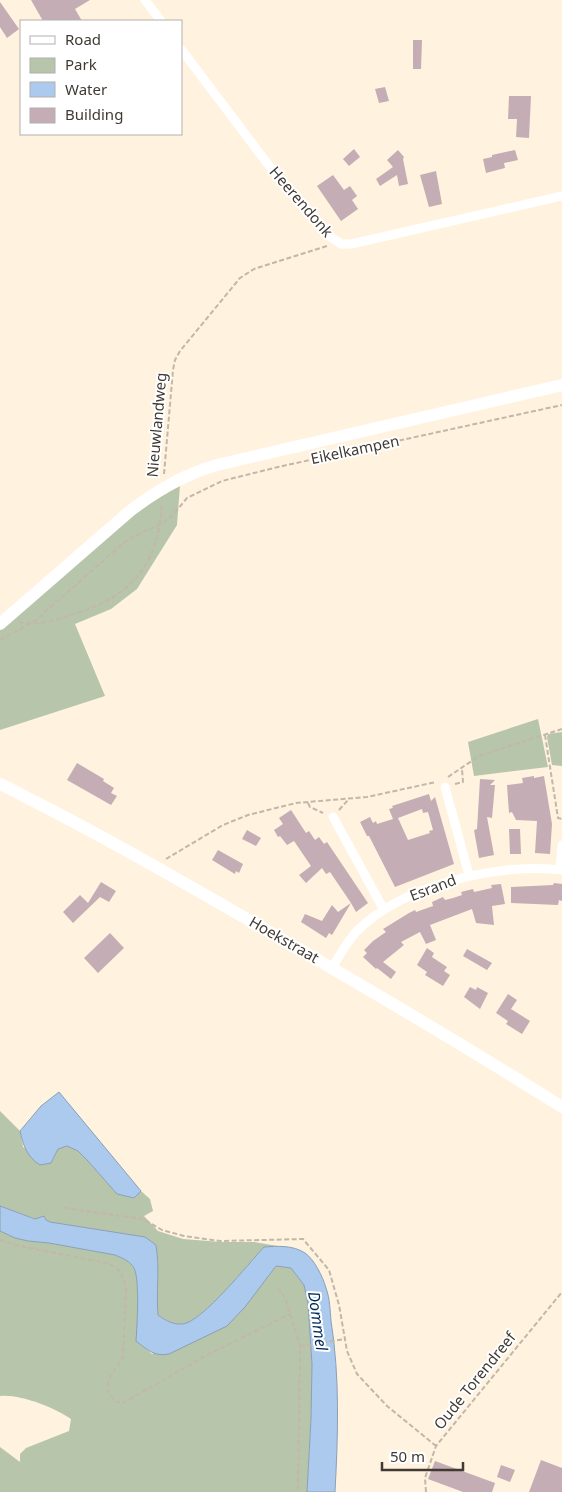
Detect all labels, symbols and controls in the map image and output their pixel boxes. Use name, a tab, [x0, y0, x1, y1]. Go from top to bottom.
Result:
legend	[20, 20, 182, 135]
text: Road	[65, 29, 101, 49]
text: Park	[65, 54, 97, 74]
text: Water	[65, 79, 107, 99]
text: Building	[65, 104, 123, 124]
street label: Heerendonk	[266, 162, 338, 241]
street label: Nieuwlandweg	[141, 372, 171, 478]
street label: Eikelkampen	[309, 430, 401, 468]
street label: Esrand	[406, 869, 459, 905]
street label: Hoekstraat	[246, 911, 324, 967]
water label: Dommel	[303, 1290, 333, 1353]
street label: Oude Torendreef	[429, 1327, 520, 1433]
scale bar	[382, 1440, 463, 1472]
text: 50 m	[390, 1446, 425, 1466]

